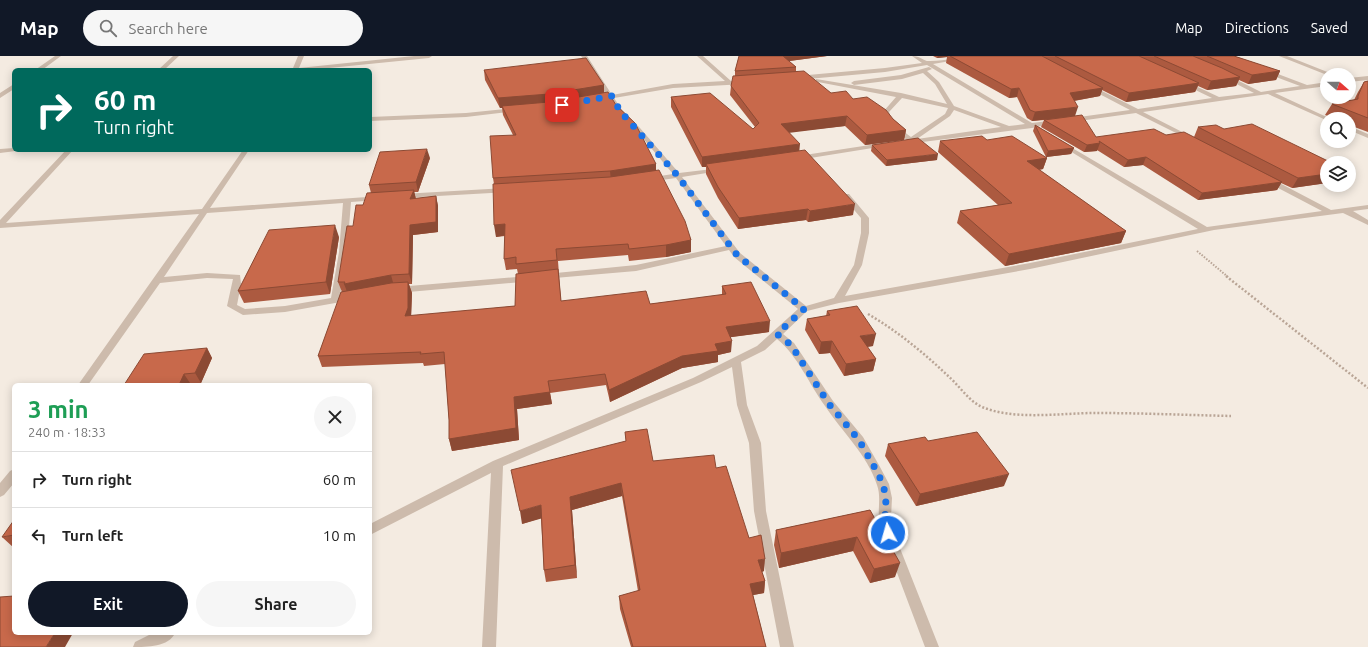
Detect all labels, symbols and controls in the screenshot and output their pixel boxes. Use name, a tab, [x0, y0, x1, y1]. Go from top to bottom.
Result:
search box	[83, 10, 363, 46]
text: Map	[20, 17, 59, 39]
icon: search	[97, 17, 119, 39]
text: Search here	[129, 20, 208, 37]
text: Map	[1175, 20, 1203, 36]
text: Directions	[1225, 20, 1289, 36]
text: Saved	[1311, 20, 1348, 36]
north arrow	[1320, 68, 1356, 104]
map controls	[1320, 68, 1356, 192]
icon: right	[28, 84, 80, 136]
text: 60 m	[94, 84, 156, 115]
pin	[545, 88, 579, 122]
icon: arrive	[551, 94, 573, 116]
button: search	[1320, 112, 1356, 148]
text: Turn right	[94, 117, 174, 137]
button: layers	[1320, 156, 1356, 192]
text: 3 min	[28, 396, 89, 423]
button: close	[314, 396, 356, 438]
text: 240 m · 18:33	[28, 425, 106, 439]
icon: right	[28, 469, 50, 491]
text: Turn right	[62, 471, 132, 488]
text: 60 m	[323, 471, 356, 488]
position arrow	[867, 512, 909, 554]
icon: left	[28, 525, 50, 547]
text: Turn left	[62, 527, 123, 544]
text: 10 m	[323, 527, 356, 544]
button: Exit	[28, 581, 188, 627]
button: Share	[196, 581, 356, 627]

